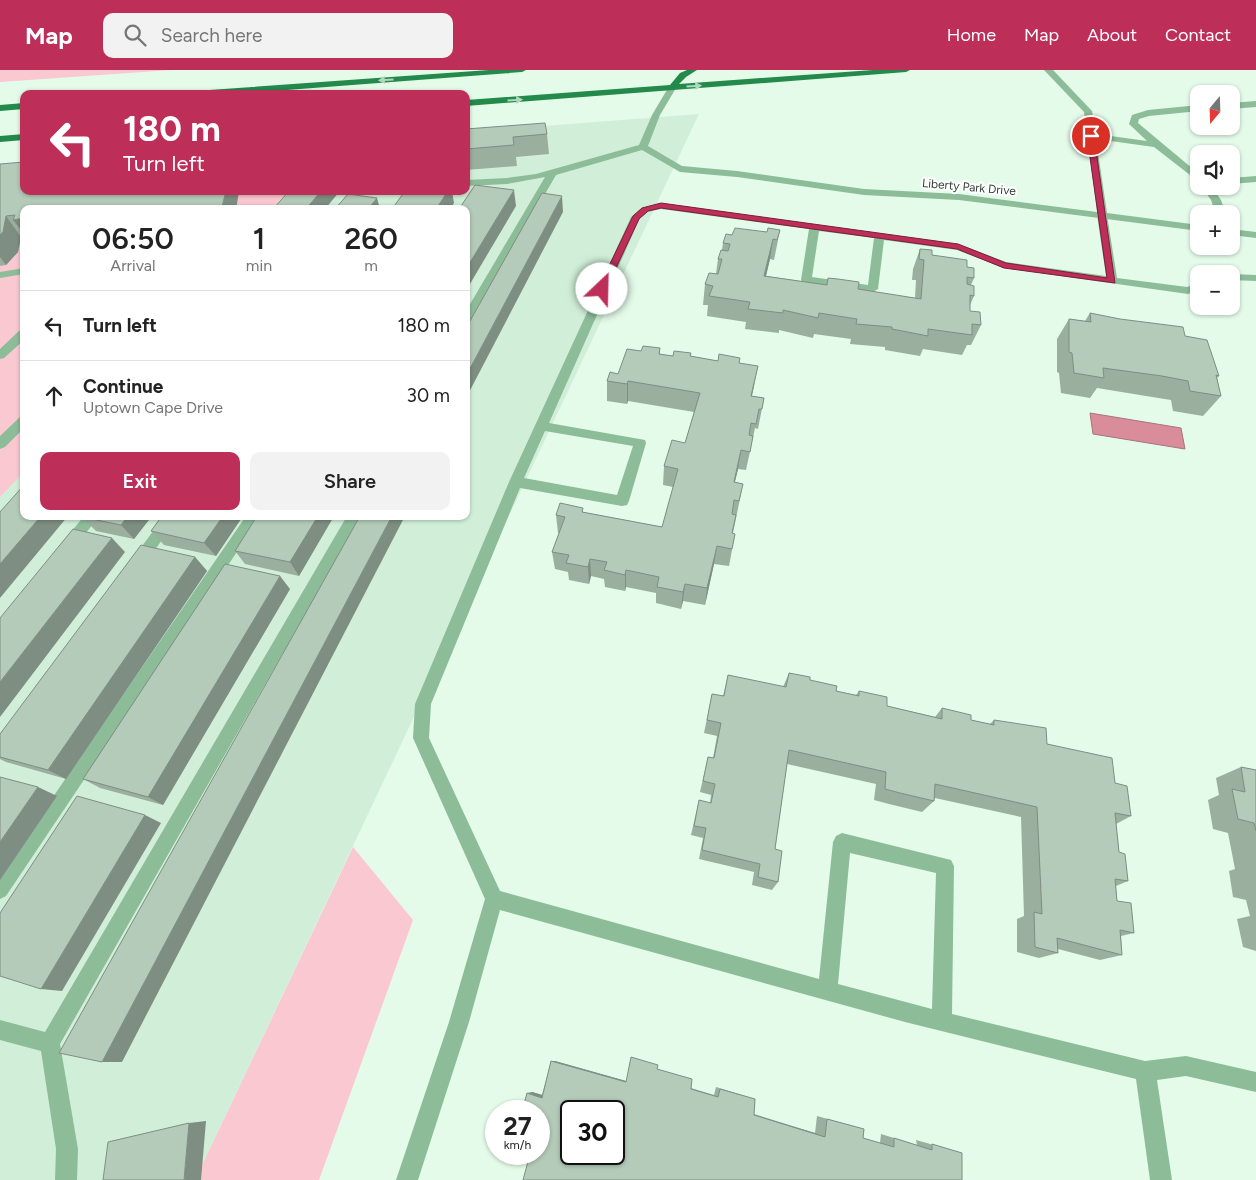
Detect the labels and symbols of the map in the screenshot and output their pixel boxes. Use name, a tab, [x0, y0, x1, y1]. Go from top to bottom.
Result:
one-way arrow	[378, 76, 394, 84]
one-way arrow	[687, 82, 703, 90]
north arrow	[1190, 85, 1240, 135]
one-way arrow	[507, 95, 523, 103]
pin	[1070, 115, 1112, 157]
street label: Liberty Park Drive	[922, 176, 1017, 198]
position arrow	[575, 262, 627, 314]
speed limit sign: 30	[560, 1100, 625, 1165]

